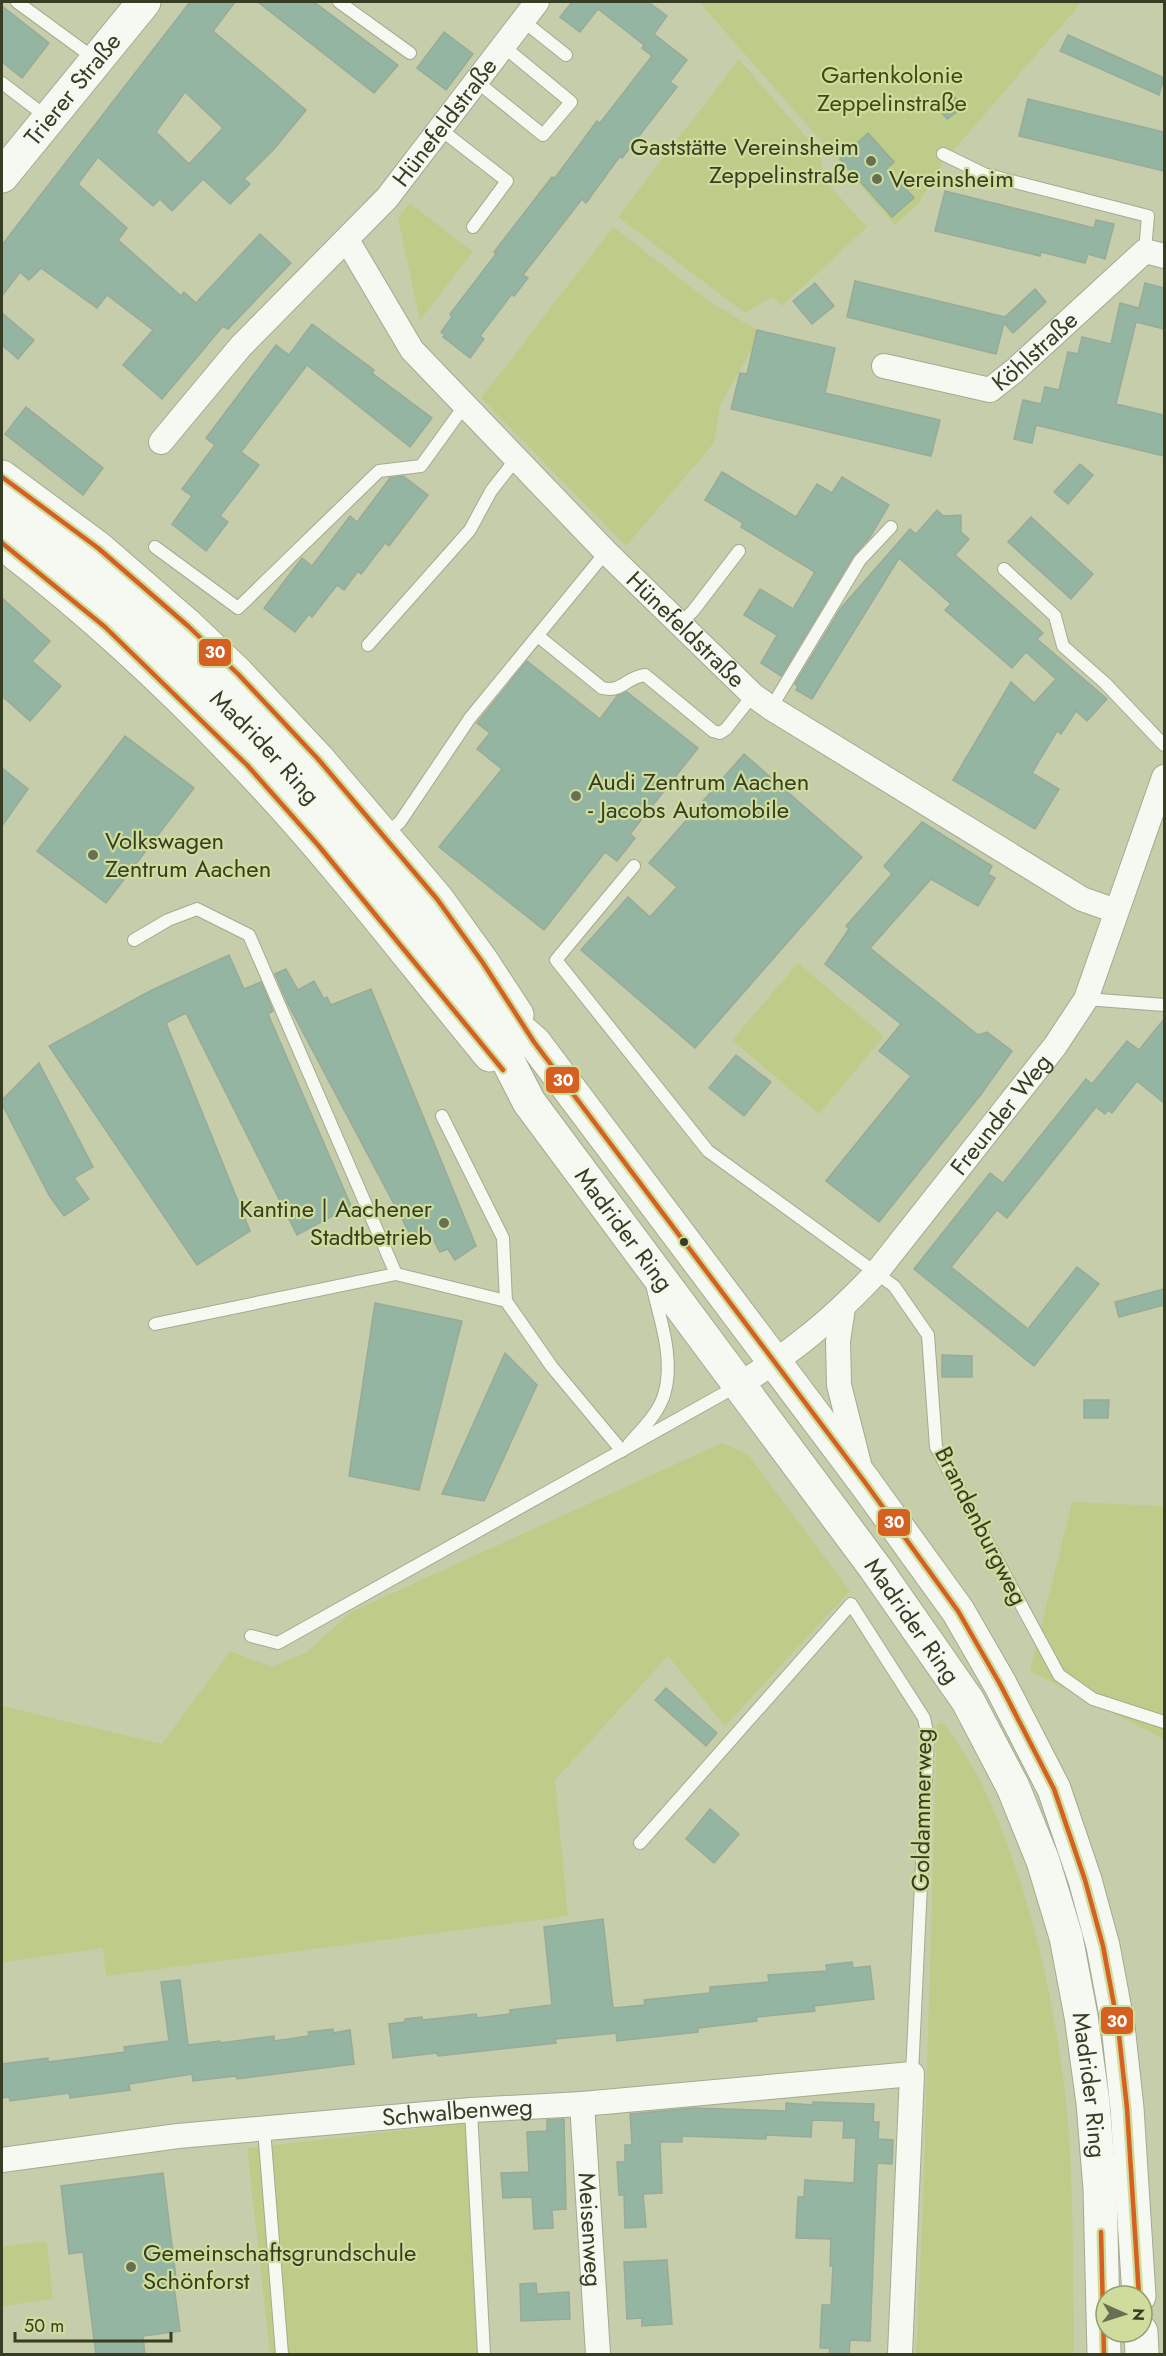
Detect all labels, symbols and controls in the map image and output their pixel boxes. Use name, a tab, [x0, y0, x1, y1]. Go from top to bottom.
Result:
street label: Trierer Straße	[16, 25, 129, 153]
street label: Hünefeldstraße	[384, 50, 505, 194]
park label: Gartenkolonie Zeppelinstraße	[817, 57, 967, 120]
place label: Gaststätte Vereinsheim Zeppelinstraße	[630, 129, 859, 192]
marker: Gaststätte Vereinsheim Zeppelinstraße	[864, 154, 878, 168]
place label: Vereinsheim	[889, 161, 1014, 196]
marker: Vereinsheim	[870, 172, 884, 186]
street label: Köhlstraße	[984, 303, 1085, 399]
street label: Hünefeldstraße	[618, 563, 754, 696]
line badge: 30	[198, 638, 232, 667]
text: 30	[205, 641, 225, 664]
street label: Madrider Ring	[202, 682, 329, 812]
place label: Audi Zentrum Aachen - Jacobs Automobile	[588, 764, 809, 827]
marker: Audi Zentrum Aachen - Jacobs Automobile	[569, 789, 583, 803]
place label: Volkswagen Zentrum Aachen	[105, 823, 271, 886]
marker: Volkswagen Zentrum Aachen	[86, 848, 100, 862]
street label: Freunder Weg	[942, 1046, 1060, 1182]
line badge: 30	[545, 1066, 580, 1094]
text: 30	[553, 1069, 573, 1092]
street label: Madrider Ring	[567, 1160, 682, 1299]
place label: Kantine | Aachener Stadtbetrieb	[239, 1191, 433, 1254]
marker: Kantine | Aachener Stadtbetrieb	[437, 1216, 451, 1230]
unlabelled marker	[678, 1236, 690, 1248]
street label: Brandenburgweg	[926, 1440, 1037, 1611]
line badge: 30	[877, 1508, 911, 1537]
text: 30	[884, 1511, 904, 1534]
street label: Madrider Ring	[856, 1550, 969, 1691]
street label: Goldammerweg	[903, 1728, 940, 1892]
line badge: 30	[1100, 2006, 1134, 2035]
street label: Madrider Ring	[1064, 2010, 1115, 2159]
text: 30	[1107, 2010, 1127, 2033]
street label: Schwalbenweg	[380, 2089, 534, 2135]
street label: Meisenweg	[569, 2171, 612, 2288]
place label: Gemeinschaftsgrundschule Schönforst	[143, 2235, 416, 2298]
marker: Gemeinschaftsgrundschule Schönforst	[124, 2260, 138, 2274]
north arrow	[1094, 2284, 1154, 2344]
scale bar	[15, 2305, 171, 2343]
text: N	[1127, 2308, 1150, 2322]
text: 50 m	[24, 2313, 64, 2339]

